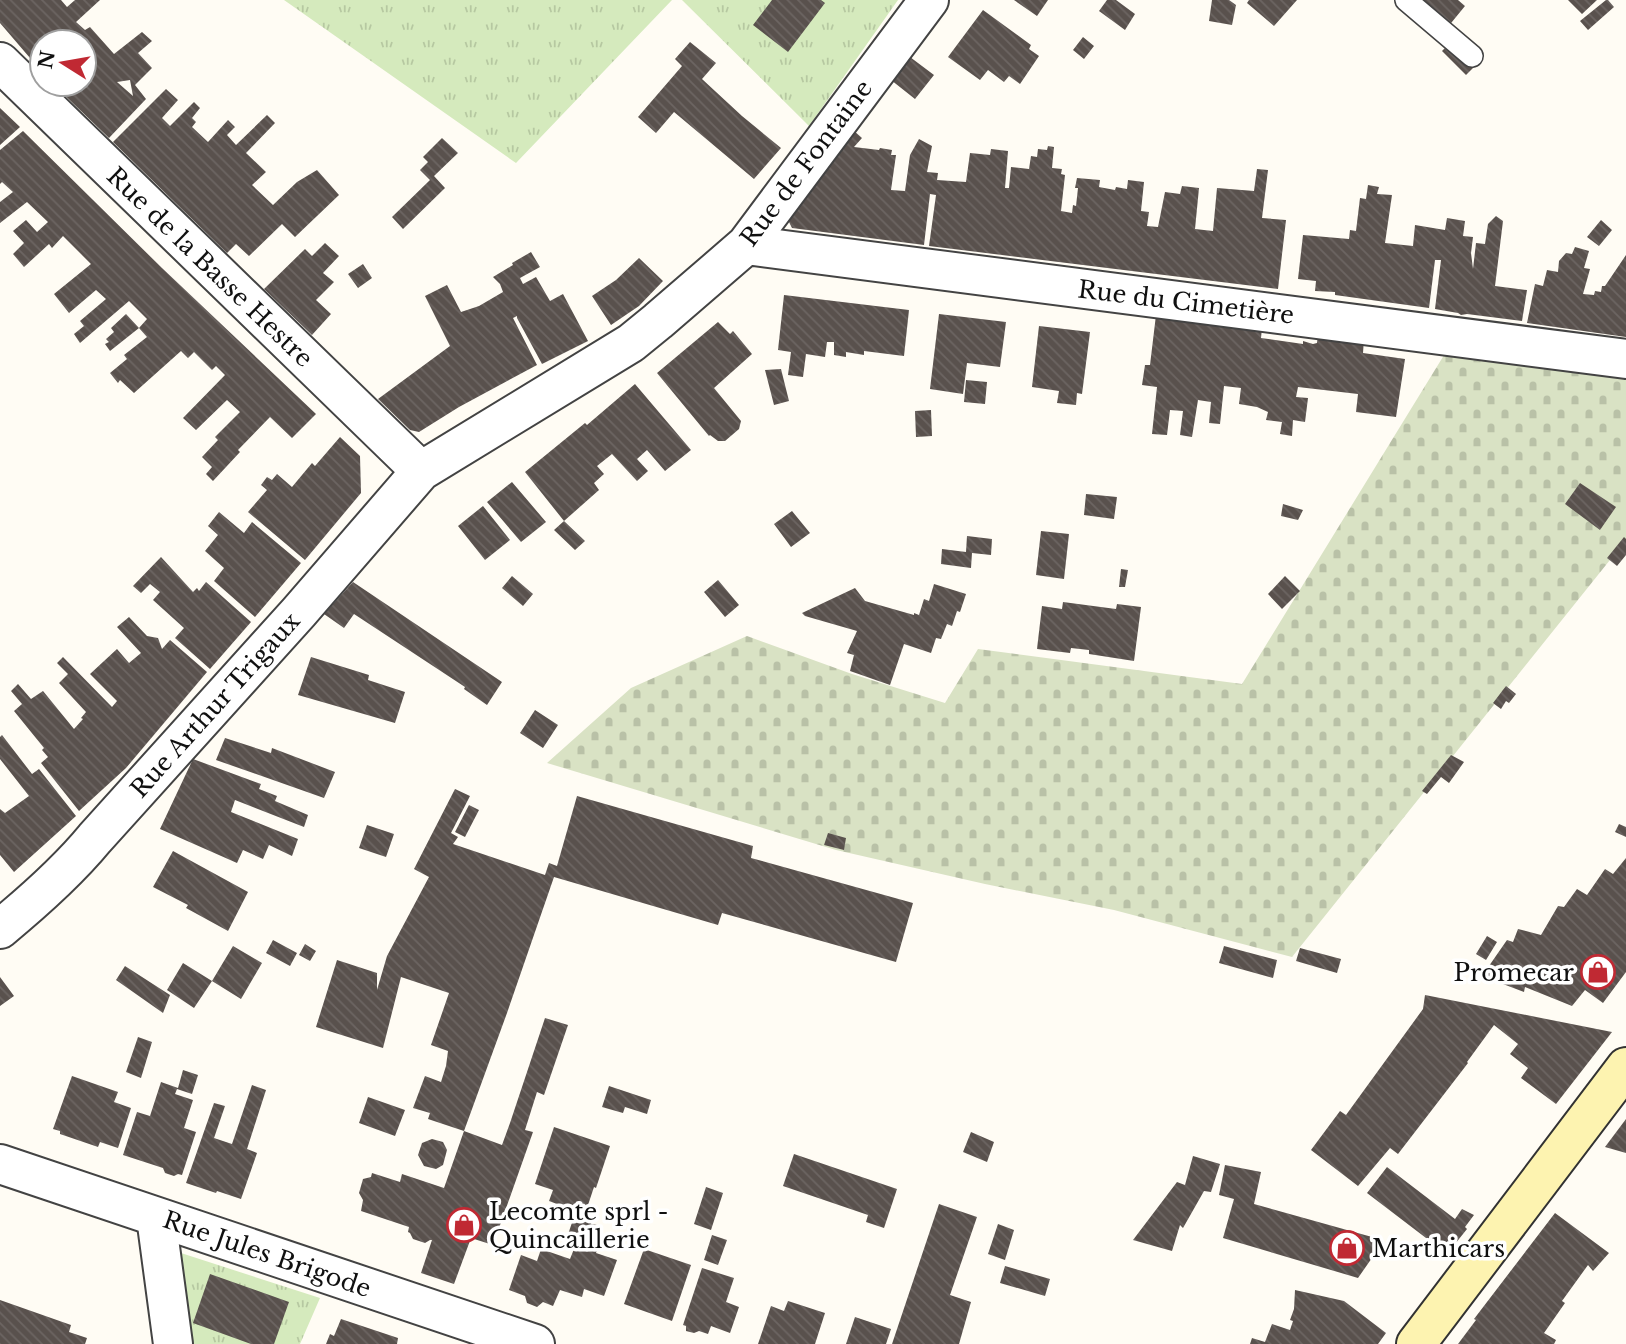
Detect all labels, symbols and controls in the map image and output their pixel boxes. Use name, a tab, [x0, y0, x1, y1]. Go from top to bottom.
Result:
north arrow	[28, 28, 98, 98]
text: N	[34, 49, 60, 71]
street label: Rue de Fontaine	[734, 74, 878, 252]
street label: Rue de la Basse Hestre	[101, 161, 319, 373]
street label: Rue du Cimetière	[1076, 274, 1296, 330]
street label: Rue Arthur Trigaux	[124, 606, 306, 803]
shop icon: Promecar	[1579, 953, 1617, 991]
place label: Promecar	[1454, 958, 1575, 987]
place label: Lecomte sprl - Quincaillerie	[489, 1197, 669, 1254]
street label: Rue Jules Brigode	[159, 1205, 375, 1303]
shop icon: Lecomte sprl - Quincaillerie	[445, 1206, 483, 1244]
shop icon: Marthicars	[1328, 1229, 1366, 1267]
place label: Marthicars	[1372, 1234, 1505, 1263]

